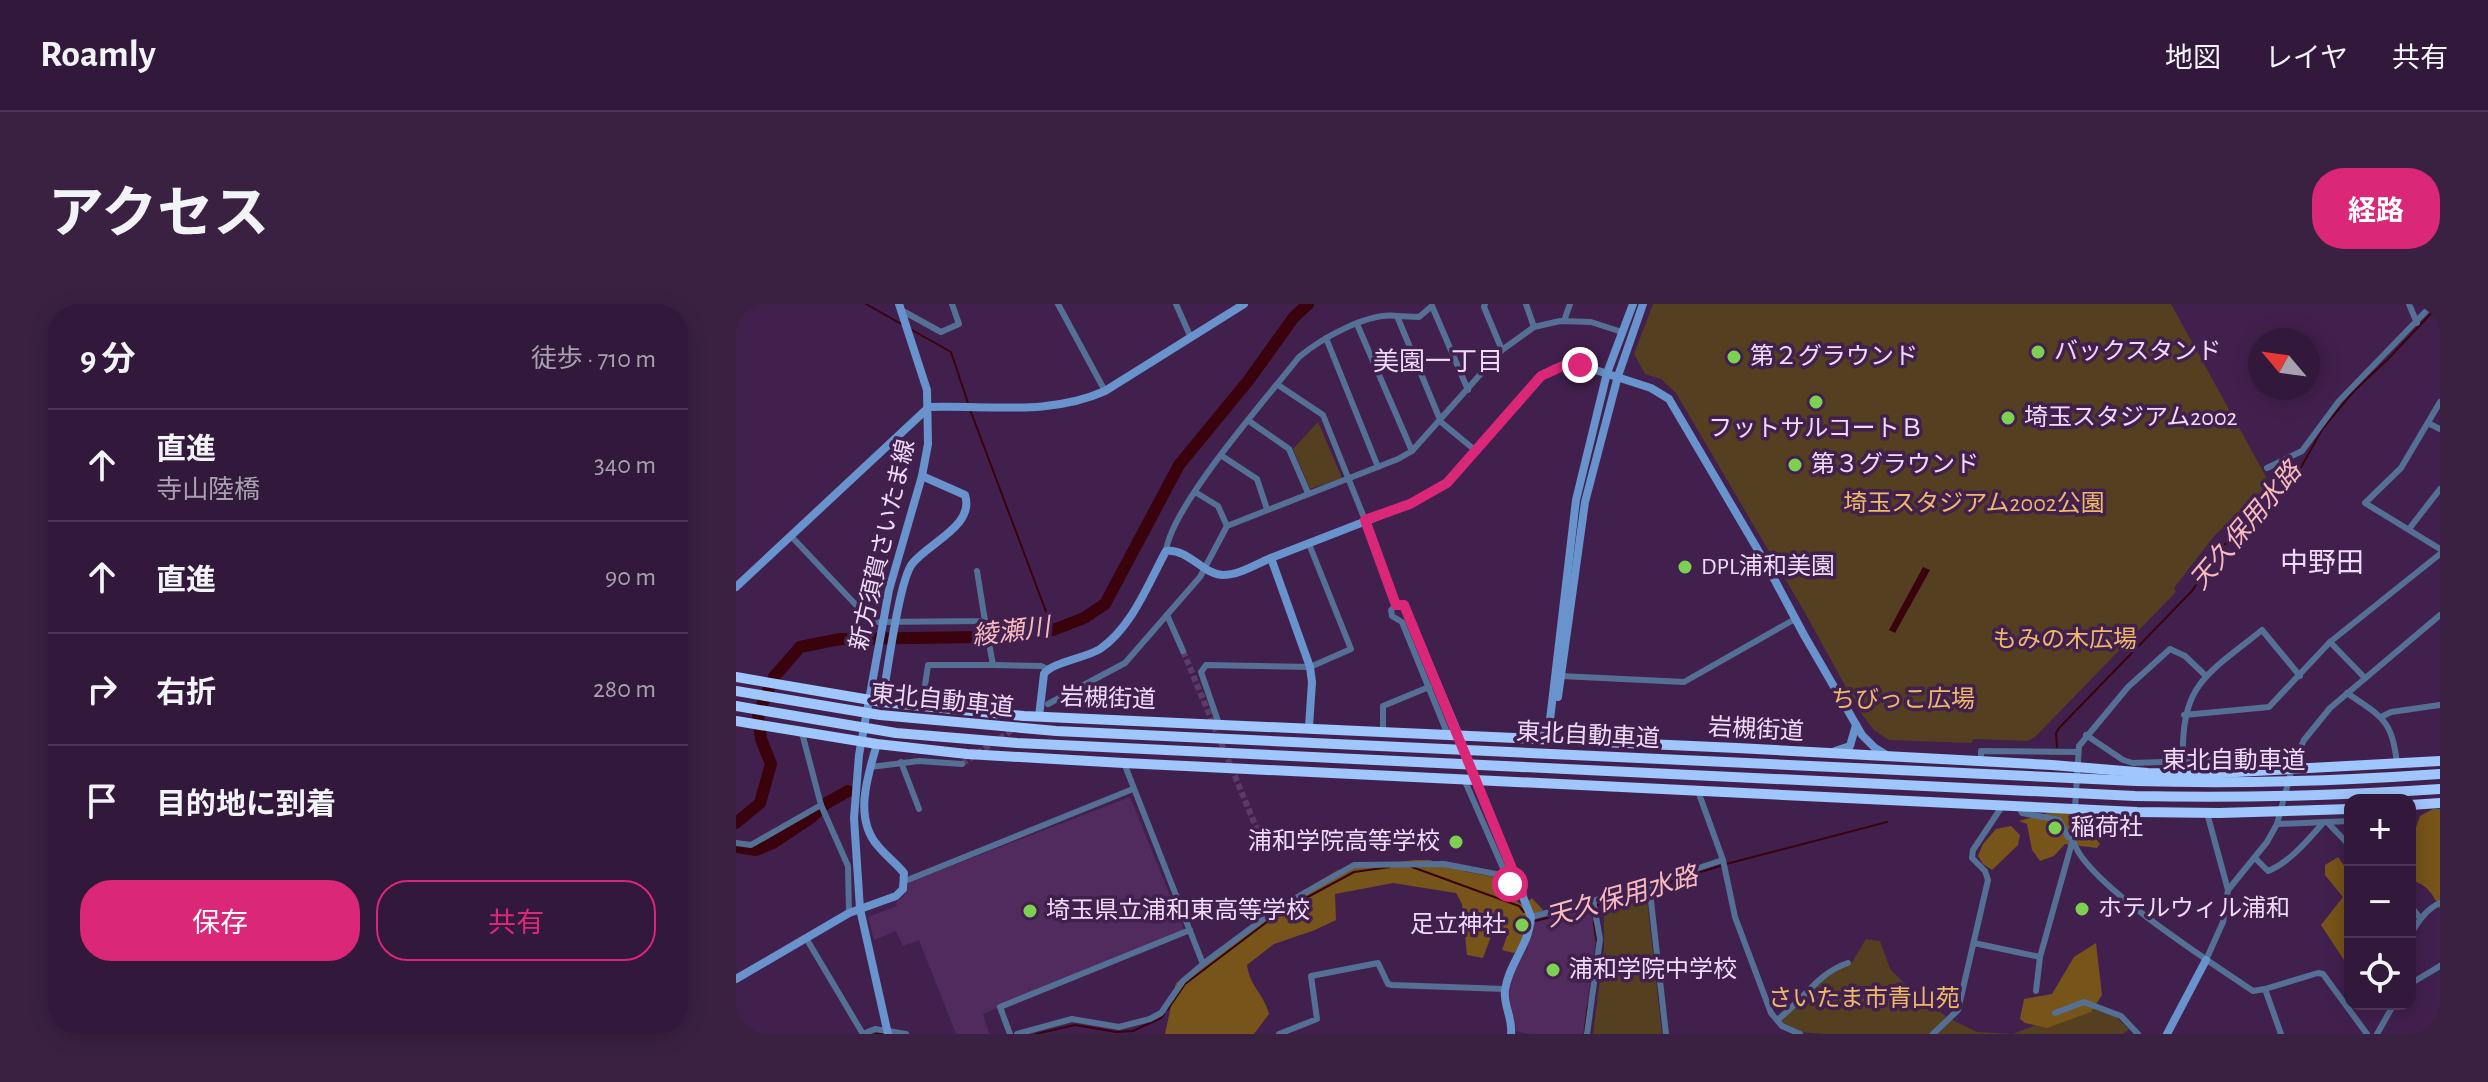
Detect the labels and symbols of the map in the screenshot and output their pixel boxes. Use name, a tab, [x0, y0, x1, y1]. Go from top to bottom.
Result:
north arrow	[2248, 328, 2320, 400]
place label: バックスタンド	[2054, 339, 2221, 364]
place label: 第２グラウンド	[1750, 343, 1918, 369]
marker: バックスタンド	[2029, 343, 2047, 361]
route end	[1562, 347, 1598, 383]
district label: 美園一丁目	[1373, 348, 1503, 375]
marker: 第２グラウンド	[1725, 348, 1743, 366]
marker: フットサルコートＢ	[1807, 393, 1825, 411]
place label: 埼玉スタジアム2002	[2024, 404, 2238, 430]
marker: 埼玉スタジアム2002	[1999, 409, 2017, 427]
place label: フットサルコートＢ	[1708, 417, 1924, 441]
street label: 新方須賀さいたま線	[845, 437, 919, 653]
place label: 第３グラウンド	[1811, 451, 1979, 477]
marker: 第３グラウンド	[1786, 456, 1804, 474]
water label: 天久保用水路	[2185, 456, 2307, 594]
park label: 埼玉スタジアム2002公園	[1843, 490, 2105, 516]
district label: 中野田	[2280, 548, 2364, 578]
place label: DPL浦和美園	[1701, 553, 1835, 579]
marker: DPL浦和美園	[1676, 558, 1694, 576]
water label: 綾瀬川	[971, 613, 1054, 650]
park label: もみの木広場	[1993, 626, 2137, 652]
street label: 東北自動車道	[869, 680, 1015, 720]
street label: 岩槻街道	[1060, 683, 1156, 713]
park label: ちびっこ広場	[1831, 686, 1975, 712]
street label: 岩槻街道	[1707, 714, 1805, 744]
street label: 東北自動車道	[1515, 718, 1661, 752]
street label: 東北自動車道	[2162, 747, 2306, 773]
place label: 稲荷社	[2071, 814, 2143, 840]
marker: 稲荷社	[2046, 819, 2064, 837]
place label: 浦和学院高等学校	[1248, 828, 1440, 854]
marker: 浦和学院高等学校	[1447, 833, 1465, 851]
water label: 天久保用水路	[1543, 861, 1702, 931]
route start	[1492, 866, 1528, 902]
place label: ホテルウィル浦和	[2098, 895, 2290, 921]
place label: 埼玉県立浦和東高等学校	[1046, 897, 1310, 923]
marker: ホテルウィル浦和	[2073, 900, 2091, 918]
marker: 埼玉県立浦和東高等学校	[1021, 902, 1039, 920]
place label: 足立神社	[1410, 911, 1506, 937]
marker: 足立神社	[1513, 916, 1531, 934]
place label: 浦和学院中学校	[1569, 956, 1737, 982]
marker: 浦和学院中学校	[1544, 961, 1562, 979]
park label: さいたま市青山苑	[1768, 985, 1960, 1011]

